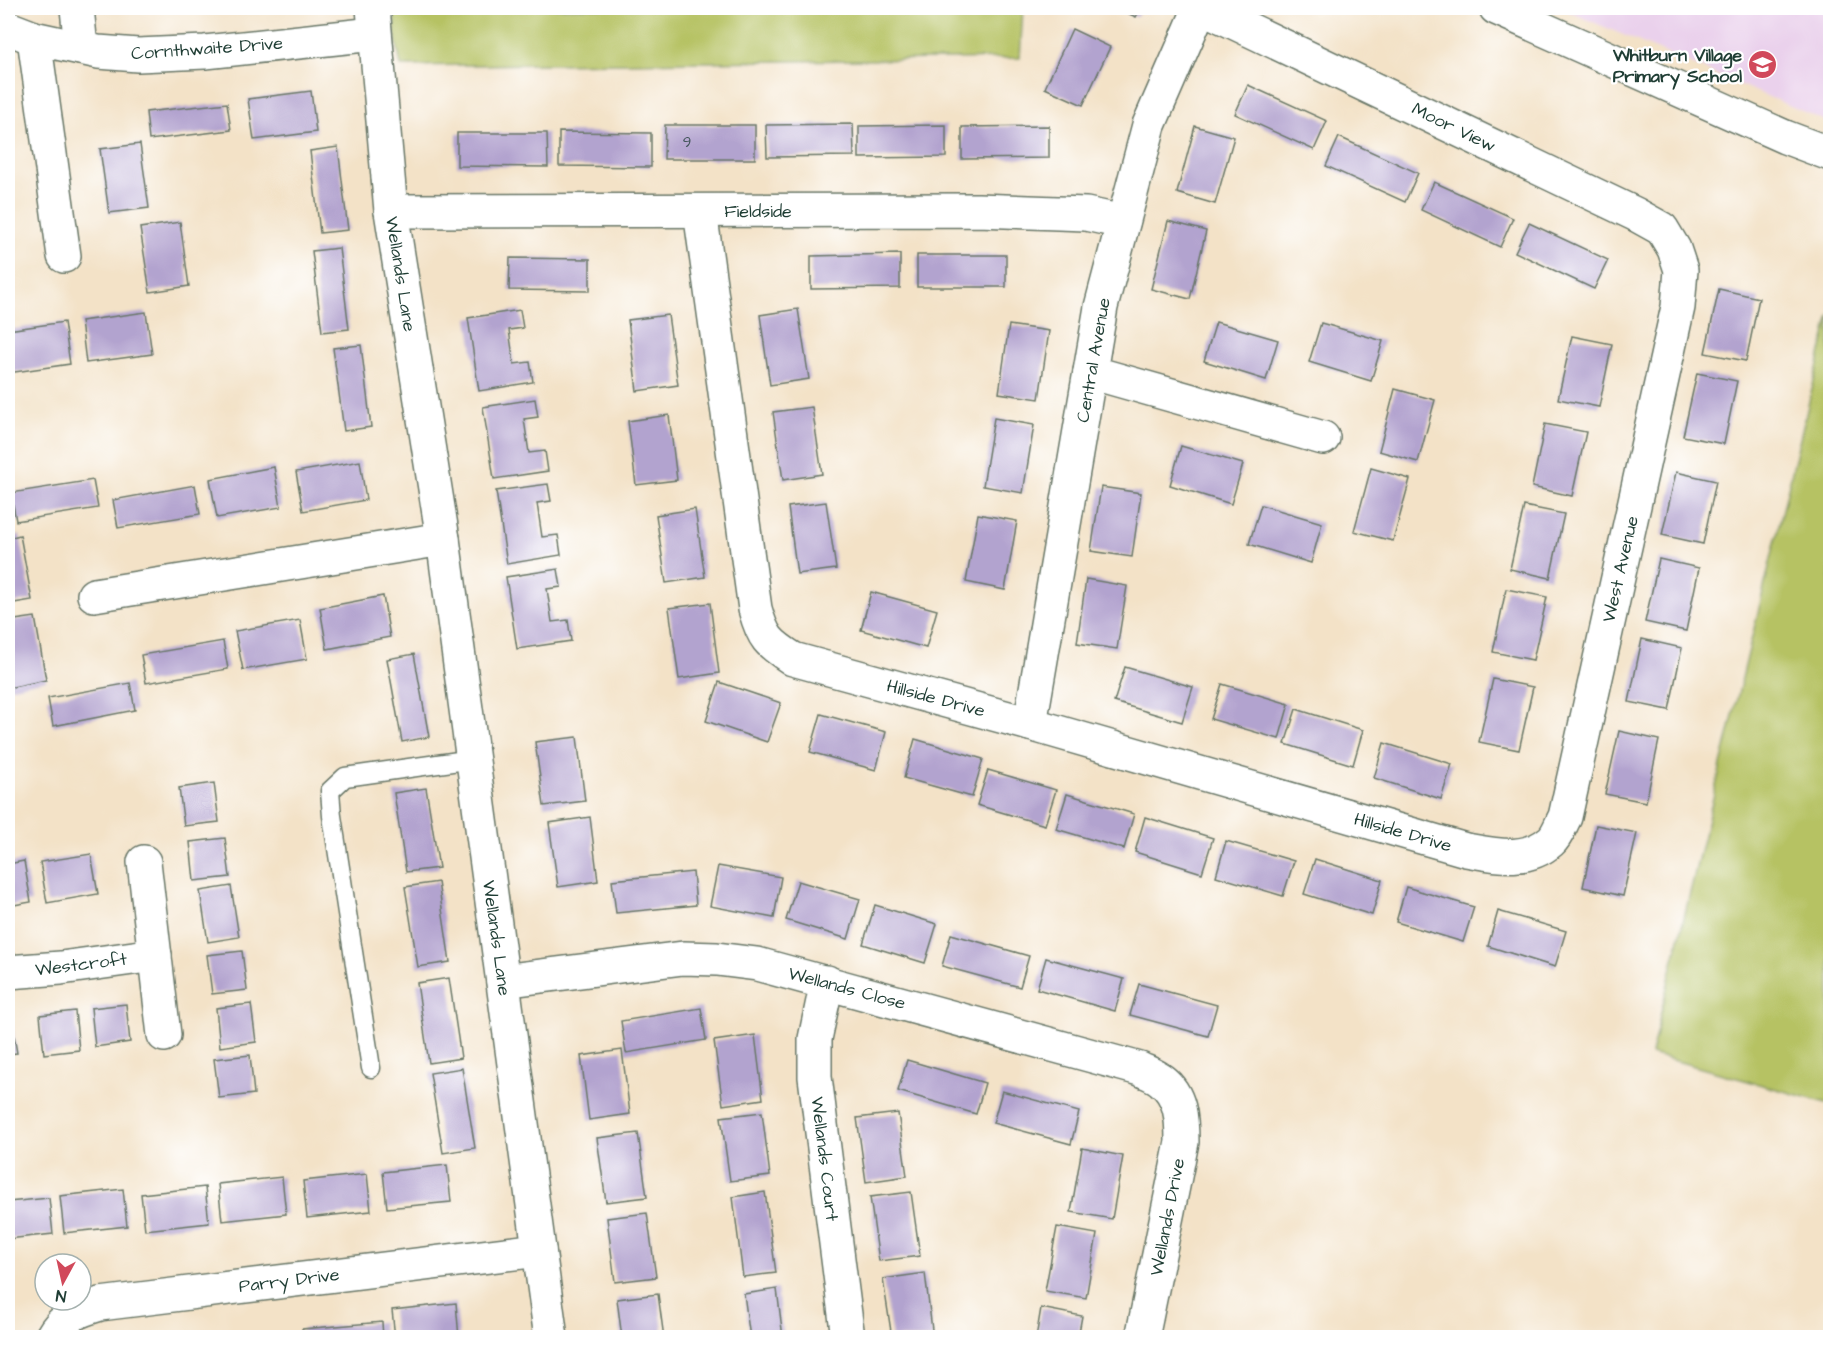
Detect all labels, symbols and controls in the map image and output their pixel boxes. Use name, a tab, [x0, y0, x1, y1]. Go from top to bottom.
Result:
street label: Cornthwaite Drive	[130, 31, 284, 66]
place label: Whitburn Village Primary School	[1612, 43, 1742, 90]
school or university icon: Whitburn Village Primary School	[1747, 49, 1779, 81]
street label: Moor View	[1408, 96, 1500, 159]
house number: 9	[683, 132, 691, 153]
street label: Fieldside	[724, 199, 792, 224]
street label: Wellands Lane	[379, 215, 422, 334]
street label: Central Avenue	[1070, 295, 1117, 424]
street label: West Avenue	[1596, 513, 1645, 625]
street label: Hillside Drive	[884, 673, 988, 724]
street label: Hillside Drive	[1351, 807, 1455, 858]
street label: Wellands Lane	[476, 879, 517, 998]
street label: Westcroft	[34, 946, 129, 983]
street label: Wellands Close	[785, 961, 909, 1016]
street label: Wellands Court	[804, 1095, 845, 1223]
street label: Wellands Drive	[1144, 1156, 1191, 1278]
north arrow	[33, 1252, 93, 1312]
street label: Parry Drive	[237, 1262, 341, 1300]
text: N	[55, 1284, 68, 1307]

